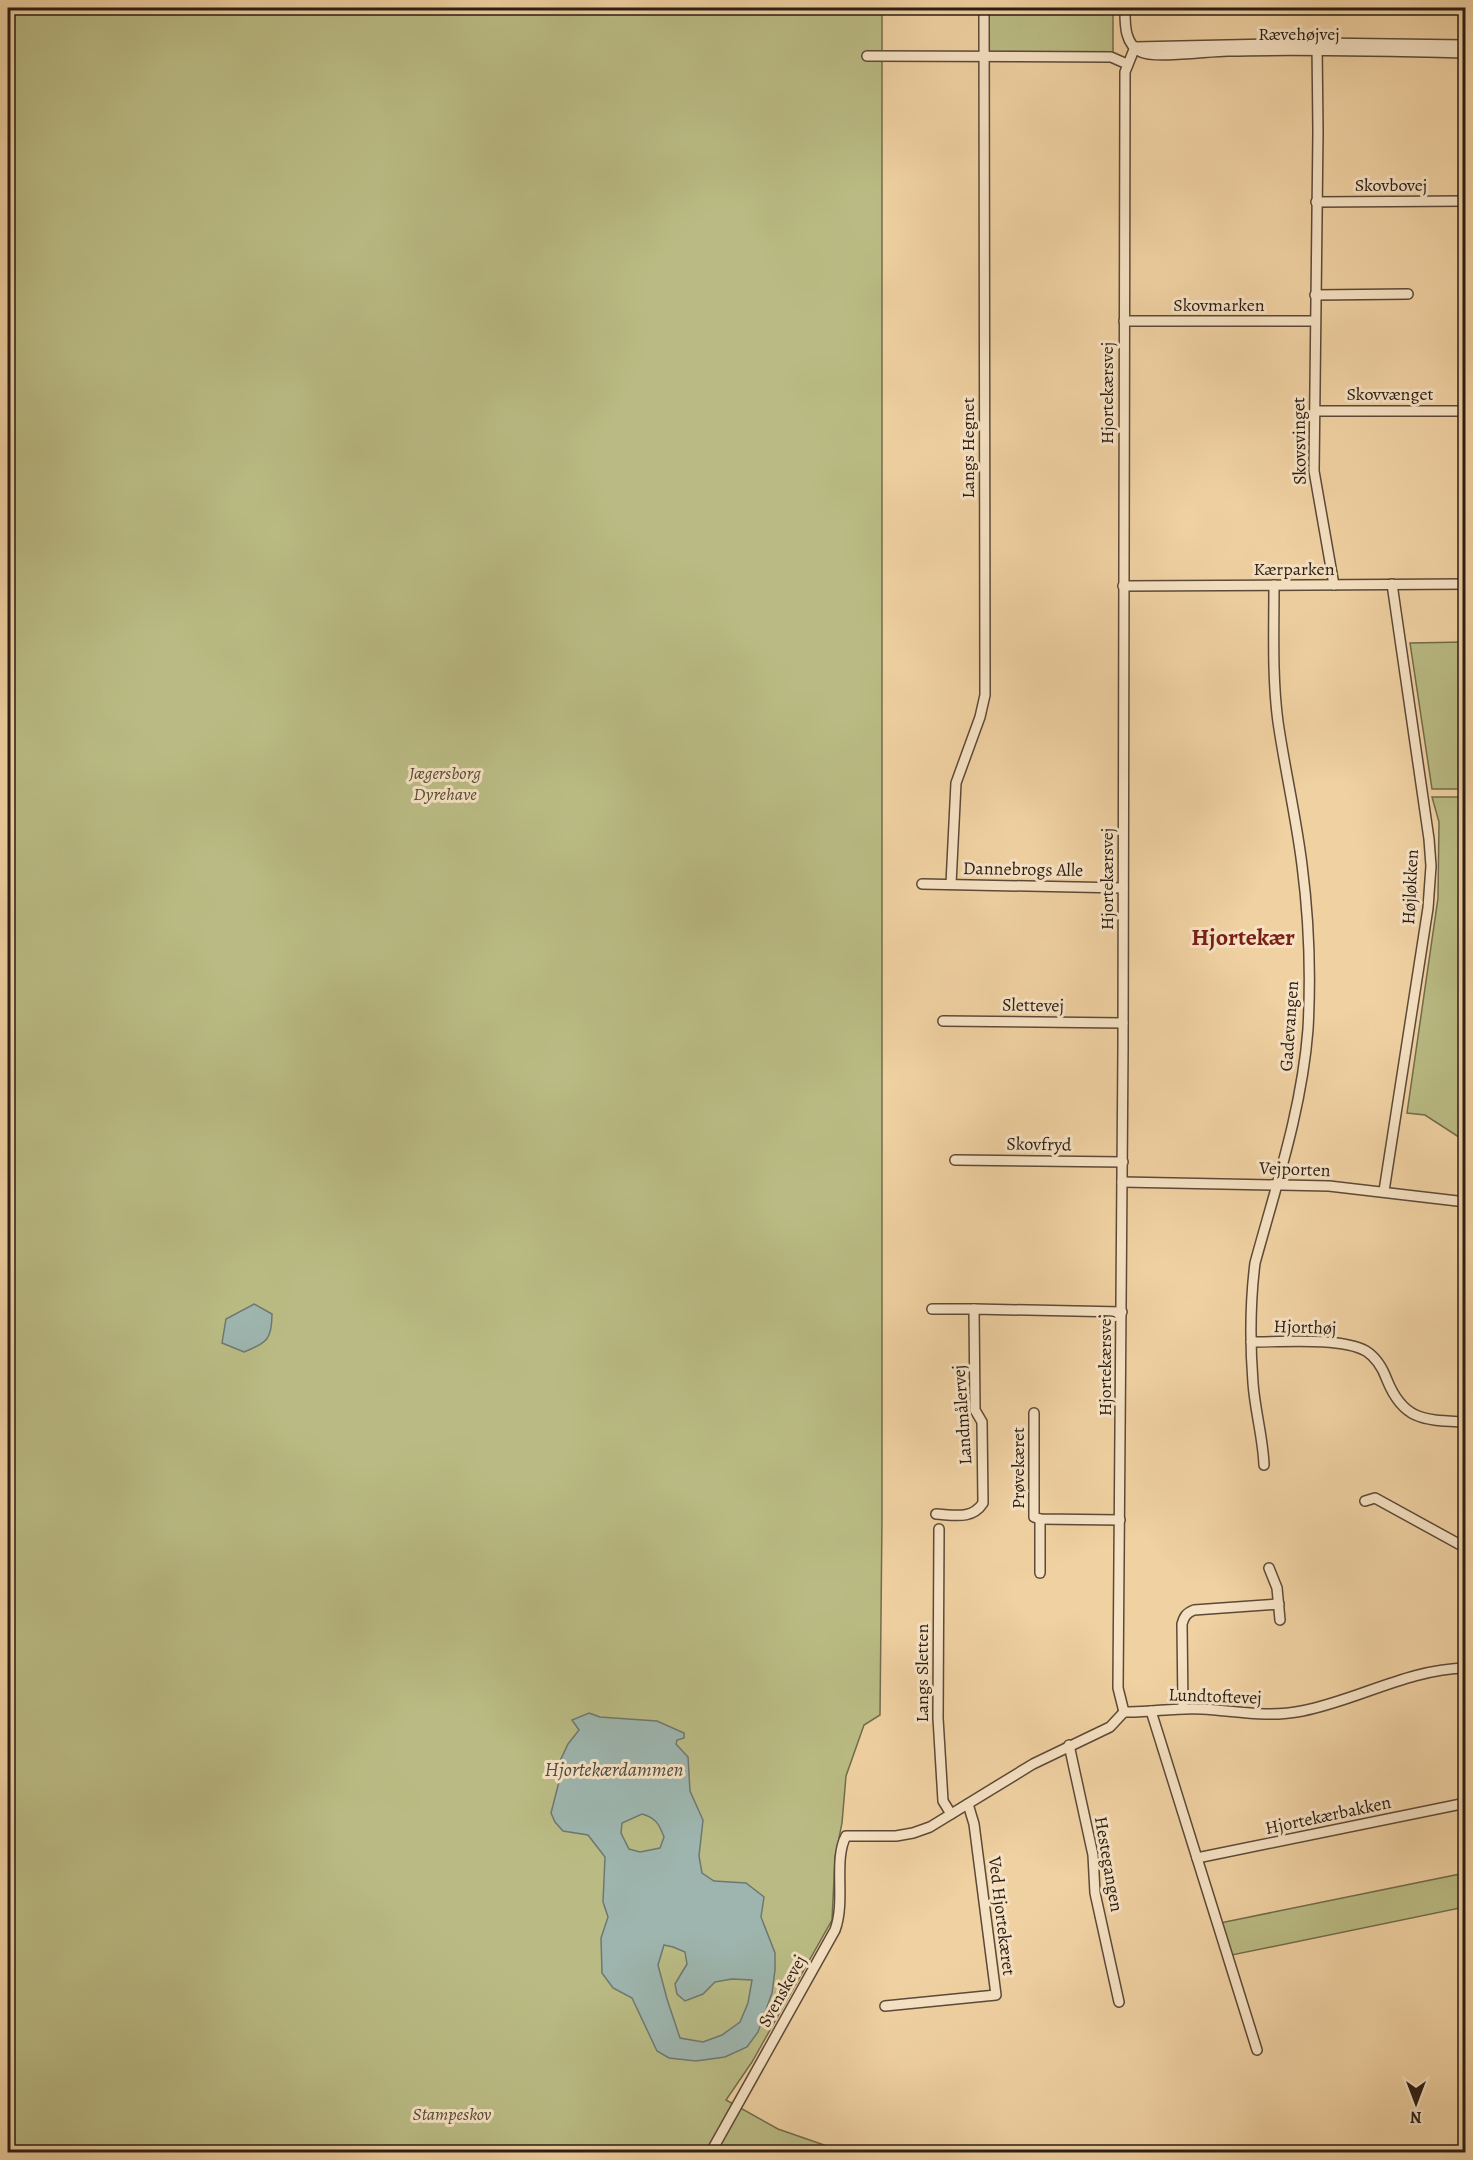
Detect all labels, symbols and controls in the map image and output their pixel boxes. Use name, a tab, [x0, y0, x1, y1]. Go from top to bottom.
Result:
street label: Rævehøjvej	[1258, 22, 1340, 46]
street label: Skovbovej	[1355, 173, 1427, 197]
street label: Skovmarken	[1173, 293, 1265, 317]
street label: Hjortekærsvej	[1095, 342, 1119, 444]
street label: Skovvænget	[1347, 382, 1434, 406]
street label: Langs Hegnet	[956, 397, 980, 499]
street label: Skovsvinget	[1286, 397, 1312, 485]
street label: Kærparken	[1253, 557, 1335, 581]
park label: Jægersborg Dyrehave	[408, 761, 481, 806]
street label: Hjortekærsvej	[1095, 828, 1119, 930]
street label: Højløkken	[1396, 849, 1424, 925]
street label: Dannebrogs Alle	[963, 856, 1083, 882]
district label: Hjortekær	[1191, 921, 1295, 953]
street label: Gadevangen	[1274, 980, 1304, 1072]
street label: Slettevej	[1002, 992, 1064, 1018]
street label: Skovfryd	[1006, 1131, 1072, 1157]
street label: Vejporten	[1258, 1156, 1331, 1182]
street label: Hjortekærsvej	[1093, 1314, 1117, 1416]
street label: Hjorthøj	[1273, 1314, 1337, 1340]
street label: Landmålervej	[947, 1364, 977, 1466]
street label: Prøvekæret	[1006, 1427, 1030, 1509]
street label: Langs Sletten	[910, 1623, 934, 1722]
street label: Lundtoftevej	[1168, 1682, 1262, 1710]
water label: Hjortekærdammen	[544, 1756, 684, 1783]
street label: Hjortekærbakken	[1263, 1790, 1393, 1840]
street label: Hestegangen	[1089, 1814, 1129, 1914]
street label: Ved Hjortekæret	[983, 1854, 1021, 1977]
street label: Svenskevej	[752, 1951, 812, 2031]
north arrow	[1386, 2073, 1446, 2133]
park label: Stampeskov	[413, 2102, 492, 2126]
text: N	[1410, 2106, 1422, 2128]

